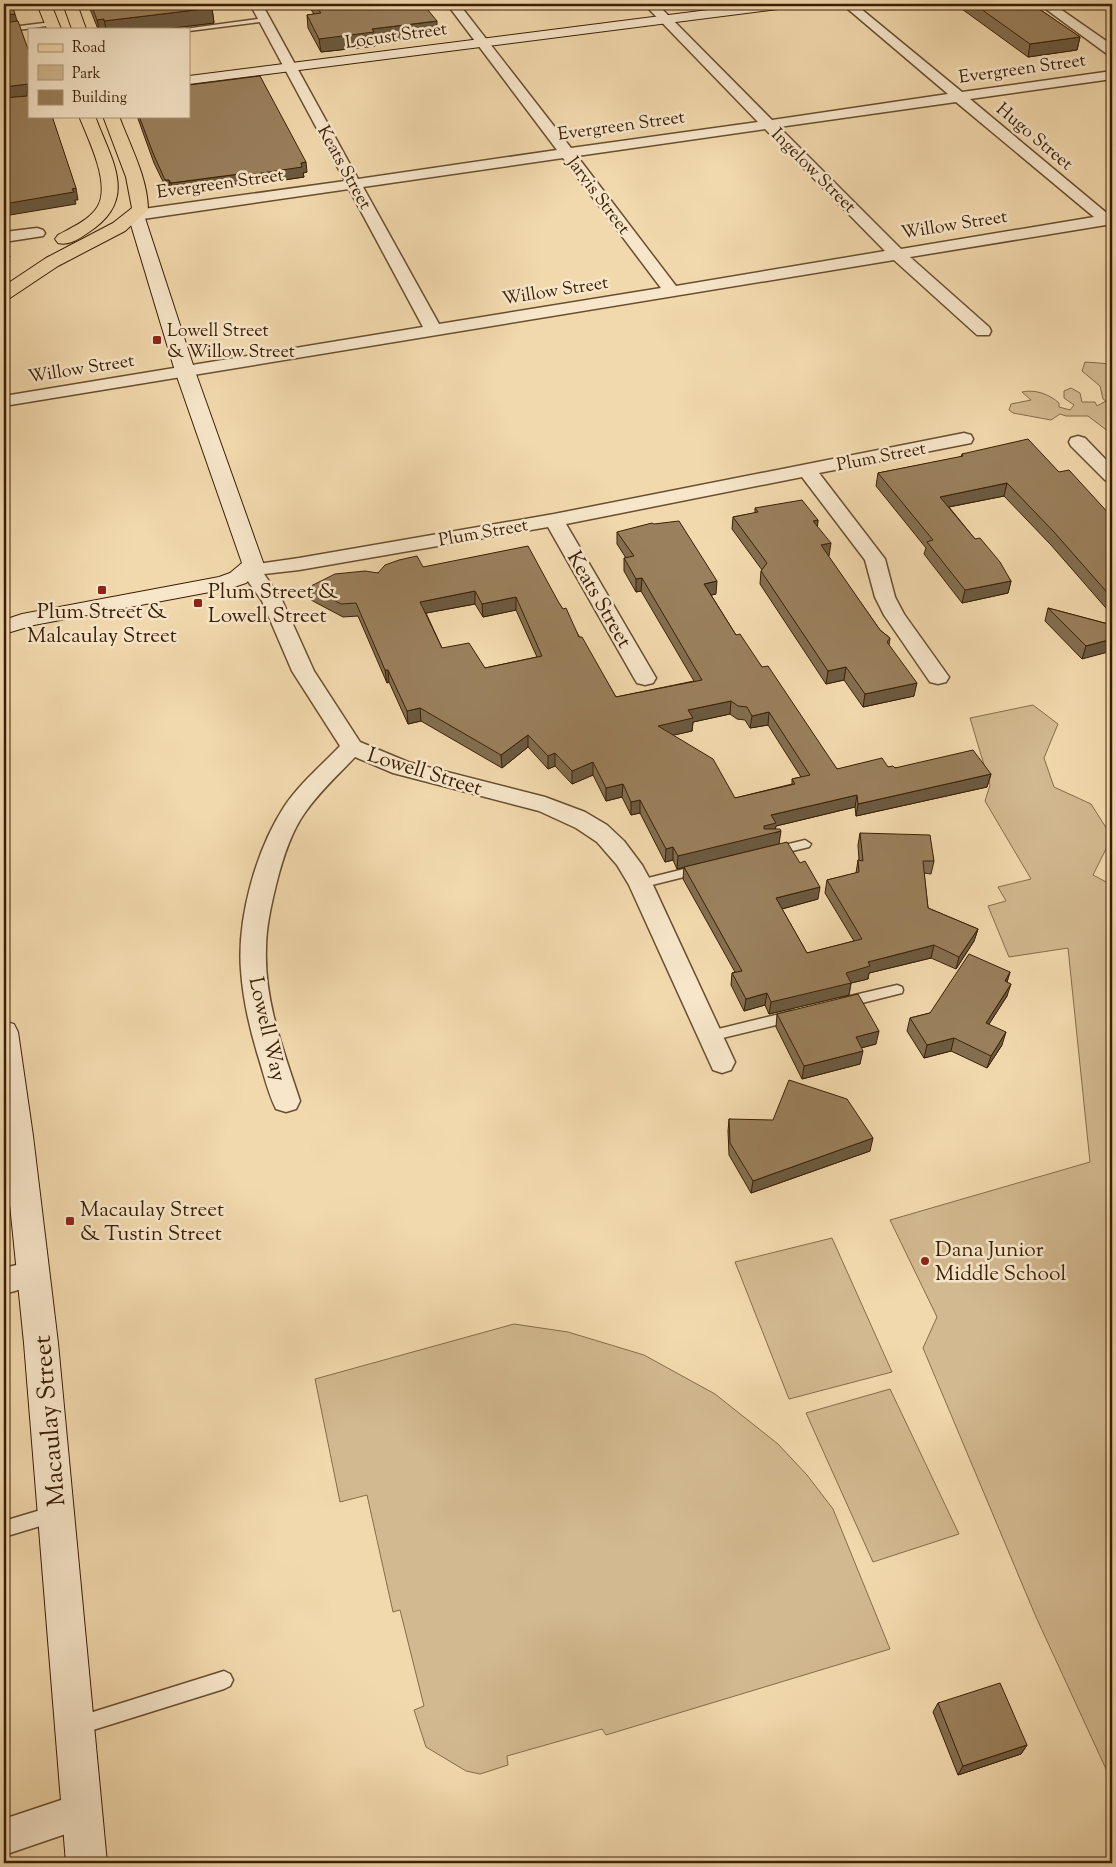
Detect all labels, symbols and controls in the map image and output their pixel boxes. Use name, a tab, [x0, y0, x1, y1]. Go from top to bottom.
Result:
street label: Locust Street	[344, 17, 449, 57]
legend	[28, 28, 190, 118]
text: Road	[72, 38, 106, 59]
street label: Evergreen Street	[957, 48, 1088, 92]
text: Park	[72, 64, 101, 85]
text: Building	[72, 88, 127, 109]
street label: Hugo Street	[990, 98, 1078, 178]
street label: Evergreen Street	[556, 105, 687, 149]
street label: Keats Street	[310, 121, 377, 215]
street label: Ingelow Street	[764, 123, 861, 220]
street label: Jarvis Street	[559, 151, 635, 241]
street label: Evergreen Street	[155, 163, 286, 207]
street label: Willow Street	[899, 205, 1009, 247]
street label: Willow Street	[500, 271, 610, 313]
place label: Lowell Street & Willow Street	[167, 319, 295, 366]
marker: Lowell Street & Willow Street	[151, 334, 163, 346]
street label: Willow Street	[26, 349, 136, 391]
street label: Plum Street	[834, 437, 928, 479]
street label: Plum Street	[436, 513, 530, 555]
street label: Keats Street	[558, 546, 638, 654]
place label: Plum Street & Lowell Street	[208, 578, 338, 632]
marker: Plum Street & Malcaulay Street	[96, 584, 108, 596]
marker: Plum Street & Lowell Street	[192, 597, 204, 609]
place label: Plum Street & Malcaulay Street	[27, 598, 177, 652]
street label: Lowell Street	[363, 741, 486, 805]
street label: Lowell Way	[239, 974, 293, 1085]
place label: Macaulay Street & Tustin Street	[80, 1196, 224, 1250]
marker: Macaulay Street & Tustin Street	[64, 1215, 76, 1227]
place label: Dana Junior Middle School	[935, 1236, 1066, 1290]
marker: Dana Junior Middle School	[919, 1255, 931, 1267]
street label: Macaulay Street	[26, 1333, 76, 1508]

